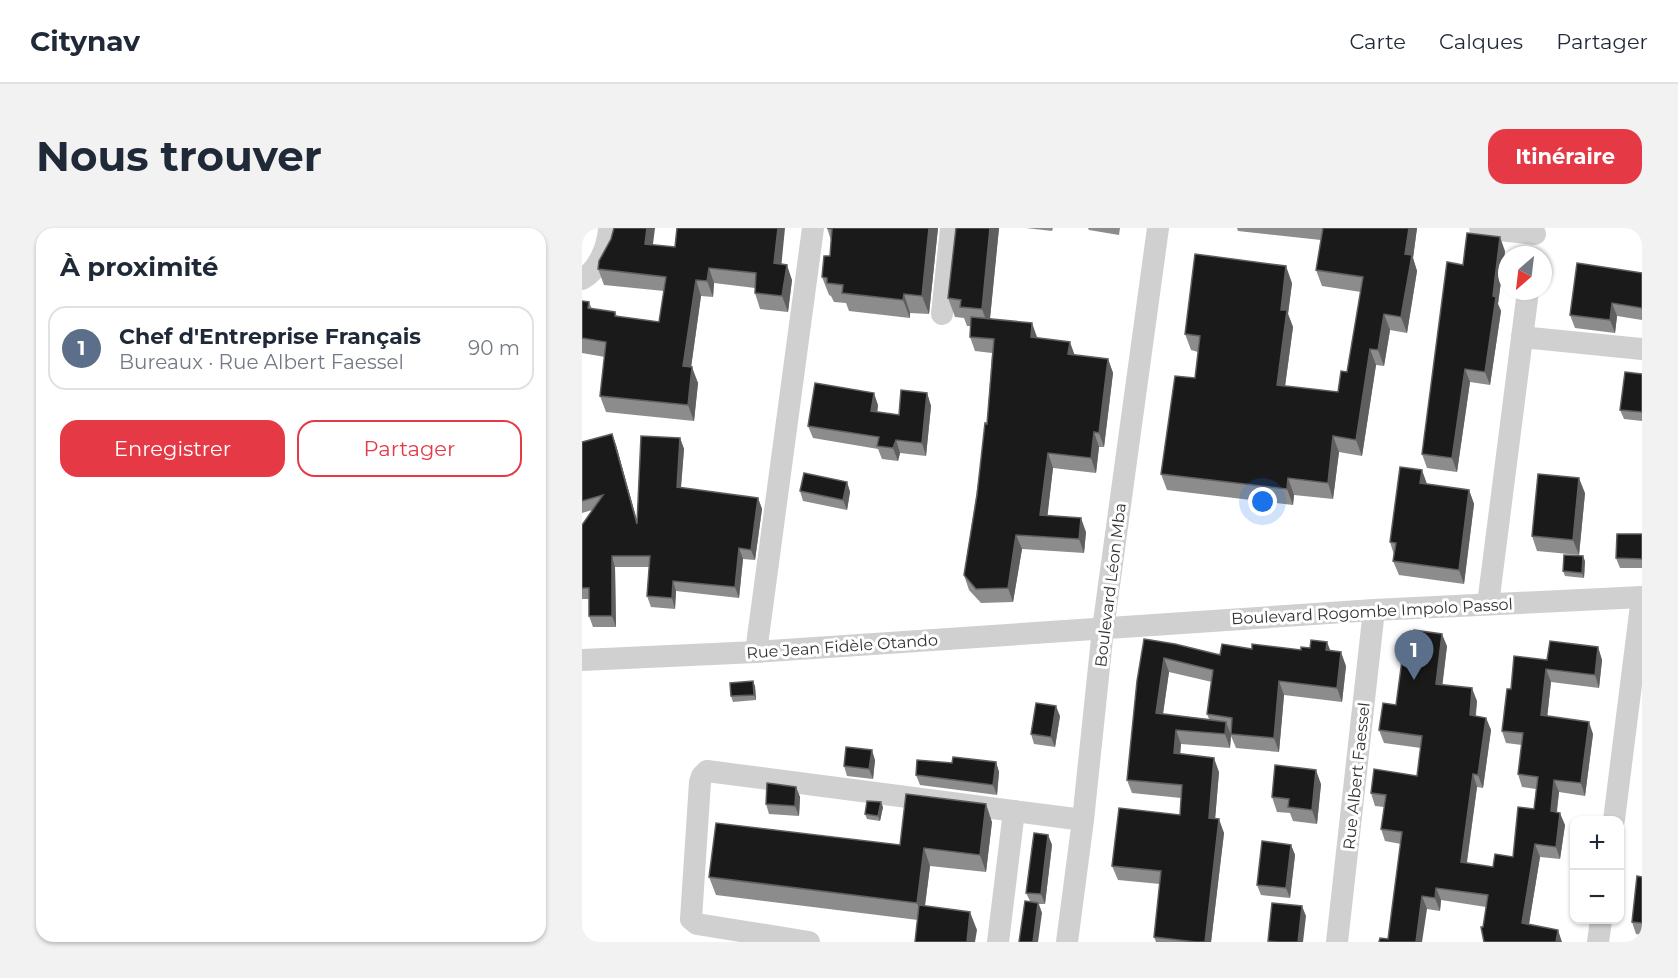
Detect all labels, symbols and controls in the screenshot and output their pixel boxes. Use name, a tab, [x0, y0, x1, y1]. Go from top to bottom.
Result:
text: Citynav	[30, 24, 140, 58]
text: Carte	[1349, 29, 1406, 54]
text: Calques	[1439, 29, 1523, 54]
text: Partager	[1556, 29, 1648, 54]
button: Itinéraire	[1488, 129, 1642, 184]
text: Nous trouver	[36, 130, 322, 182]
north arrow	[1498, 246, 1552, 300]
text: À proximité	[60, 251, 219, 283]
text: Chef d'Entreprise Français	[119, 323, 421, 350]
text: 1	[78, 336, 85, 360]
text: 90 m	[468, 336, 520, 360]
text: Bureaux · Rue Albert Faessel	[119, 350, 404, 374]
button: Enregistrer	[60, 420, 285, 477]
button: Partager	[297, 420, 522, 477]
your location	[1248, 487, 1277, 516]
street label: Boulevard Léon Mba	[1091, 502, 1130, 668]
street label: Boulevard Rogombe Impolo Passol	[1231, 595, 1513, 628]
street label: Rue Jean Fidèle Otando	[746, 630, 938, 663]
pin: 1	[1394, 630, 1434, 680]
street label: Rue Albert Faessel	[1339, 701, 1374, 851]
map controls	[1570, 816, 1624, 924]
button: +	[1570, 816, 1624, 870]
button: −	[1570, 870, 1624, 924]

